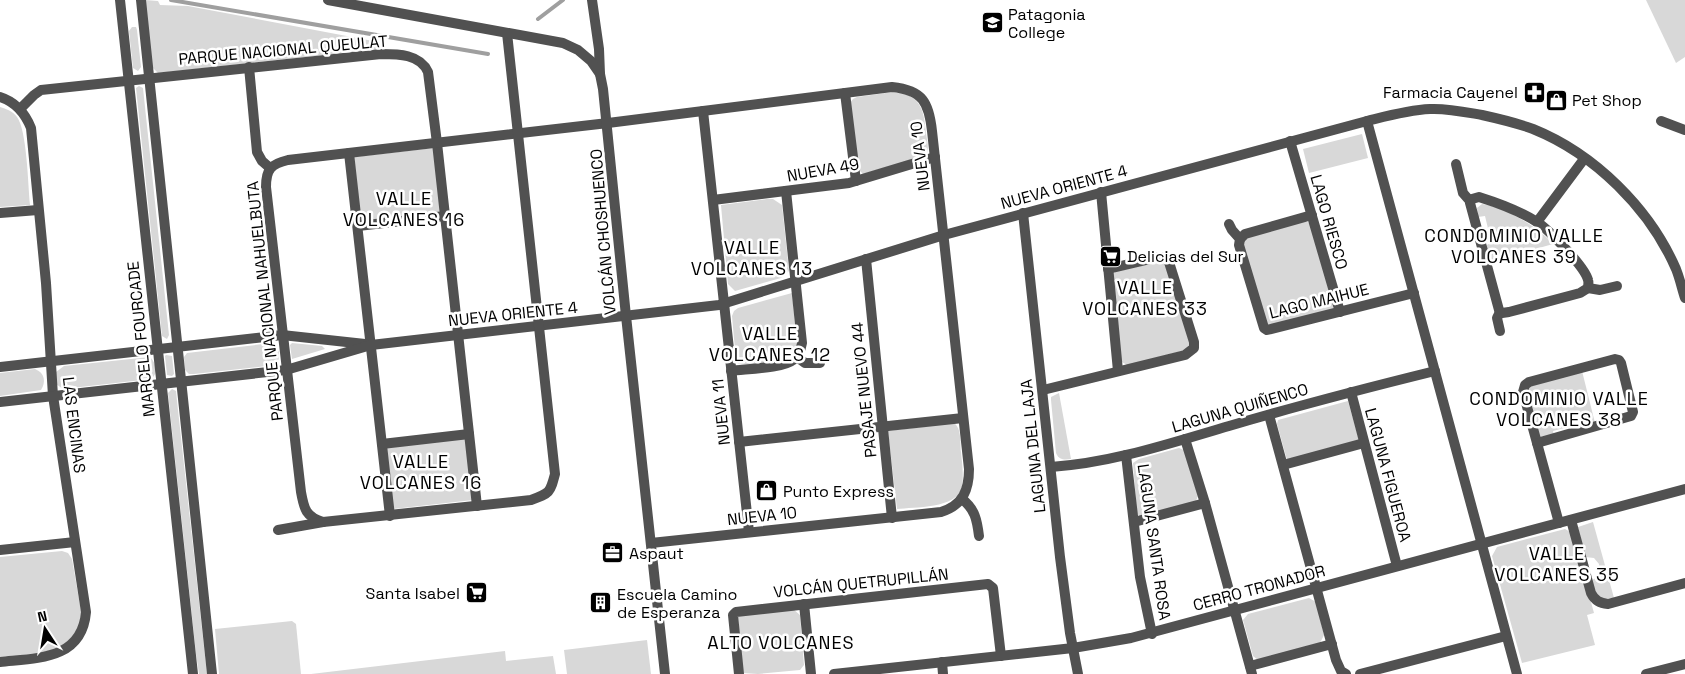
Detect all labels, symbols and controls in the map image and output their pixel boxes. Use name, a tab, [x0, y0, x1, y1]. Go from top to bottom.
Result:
place label: Patagonia College	[1008, 4, 1086, 43]
school or university icon: Patagonia College	[980, 11, 1004, 35]
street label: PARQUE NACIONAL QUEULAT	[177, 30, 389, 70]
pharmacy icon: Farmacia Cayenel	[1522, 80, 1546, 104]
place label: Farmacia Cayenel	[1383, 82, 1518, 103]
shop icon: Pet Shop	[1544, 88, 1568, 112]
place label: Pet Shop	[1572, 90, 1642, 111]
street label: NUEVA 10	[905, 120, 935, 192]
street label: VOLCÁN CHOSHUENCO	[585, 148, 621, 316]
street label: NUEVA 49	[785, 153, 861, 187]
street label: NUEVA ORIENTE 4	[998, 160, 1130, 214]
street label: LAGO RIESCO	[1305, 172, 1353, 272]
street label: PARQUE NACIONAL NAHUELBUTA	[242, 180, 288, 422]
district label: VALLE VOLCANES 16	[343, 187, 465, 231]
district label: CONDOMINIO VALLE VOLCANES 39	[1424, 224, 1604, 268]
district label: VALLE VOLCANES 13	[691, 236, 813, 280]
supermarket icon: Delicias del Sur	[1099, 244, 1123, 268]
place label: Delicias del Sur	[1127, 246, 1244, 267]
street label: MARCELO FOURCADE	[122, 260, 160, 418]
district label: VALLE VOLCANES 33	[1082, 276, 1208, 320]
street label: LAGO MAIHUE	[1267, 278, 1371, 324]
street label: NUEVA ORIENTE 4	[447, 297, 579, 331]
street label: PASAJE NUEVO 44	[846, 321, 882, 459]
district label: VALLE VOLCANES 12	[709, 322, 831, 366]
street label: LAS ENCINAS	[58, 376, 90, 475]
street label: NUEVA 11	[707, 378, 735, 446]
street label: LAGUNA DEL LAJA	[1016, 378, 1050, 514]
street label: LAGUNA QUIÑENCO	[1169, 378, 1311, 438]
district label: CONDOMINIO VALLE VOLCANES 38	[1469, 387, 1649, 431]
street label: LAGUNA FIGUEROA	[1360, 406, 1416, 544]
district label: VALLE VOLCANES 16	[360, 450, 482, 494]
street label: LAGUNA SANTA ROSA	[1133, 462, 1175, 622]
shop icon: Punto Express	[755, 479, 779, 503]
place label: Punto Express	[783, 481, 894, 502]
street label: NUEVA 10	[726, 502, 798, 530]
office icon: Aspaut	[601, 541, 625, 565]
district label: VALLE VOLCANES 35	[1494, 542, 1620, 586]
place label: Aspaut	[629, 543, 684, 564]
street label: CERRO TRONADOR	[1191, 560, 1327, 616]
street label: VOLCÁN QUETRUPILLÁN	[772, 563, 950, 603]
supermarket icon: Santa Isabel	[464, 581, 488, 605]
place label: Santa Isabel	[366, 583, 460, 604]
place label: Escuela Camino de Esperanza	[617, 584, 737, 623]
building icon: Escuela Camino de Esperanza	[589, 591, 613, 615]
north arrow	[20, 604, 70, 654]
text: N	[36, 607, 49, 626]
district label: ALTO VOLCANES	[707, 631, 855, 654]

